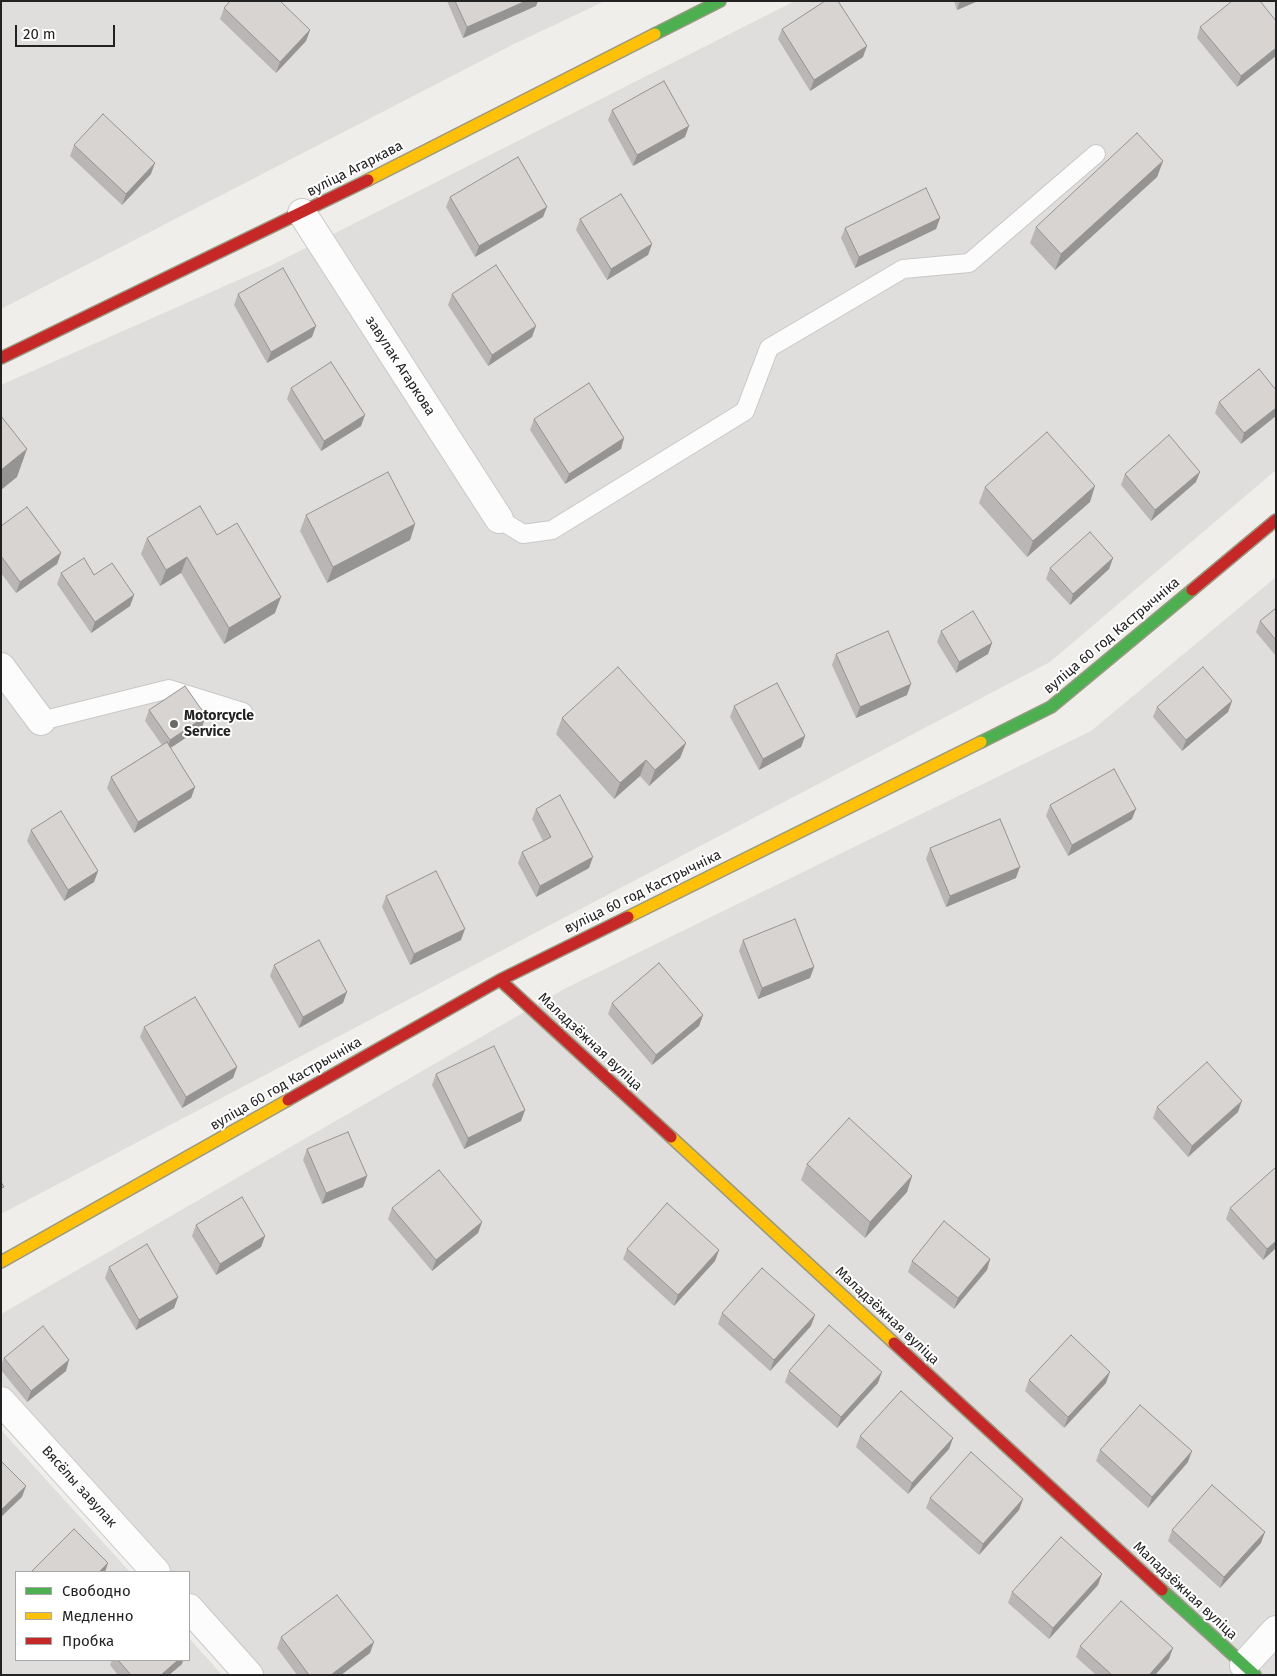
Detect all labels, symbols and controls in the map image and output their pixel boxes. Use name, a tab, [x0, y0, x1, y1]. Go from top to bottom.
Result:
scale bar	[18, 15, 118, 47]
text: 20 m	[23, 25, 56, 43]
street label: вуліца Агаркава	[304, 138, 406, 200]
street label: завулак Агаркова	[361, 313, 439, 419]
street label: вуліца 60 год Кастрычніка	[1041, 574, 1183, 698]
place label: Motorcycle Service	[184, 708, 254, 740]
marker: Motorcycle Service	[168, 718, 180, 730]
street label: вуліца 60 год Кастрычніка	[562, 847, 724, 937]
street label: Маладзёжная вуліца	[534, 989, 646, 1095]
street label: вуліца 60 год Кастрычніка	[207, 1034, 365, 1134]
street label: Маладзёжная вуліца	[831, 1263, 943, 1369]
street label: Вясёлы завулак	[38, 1443, 120, 1531]
street label: Маладзёжная вуліца	[1129, 1538, 1241, 1644]
legend	[15, 1571, 190, 1661]
text: Свободно	[62, 1582, 131, 1600]
text: Медленно	[62, 1607, 134, 1625]
text: Пробка	[62, 1632, 114, 1650]

